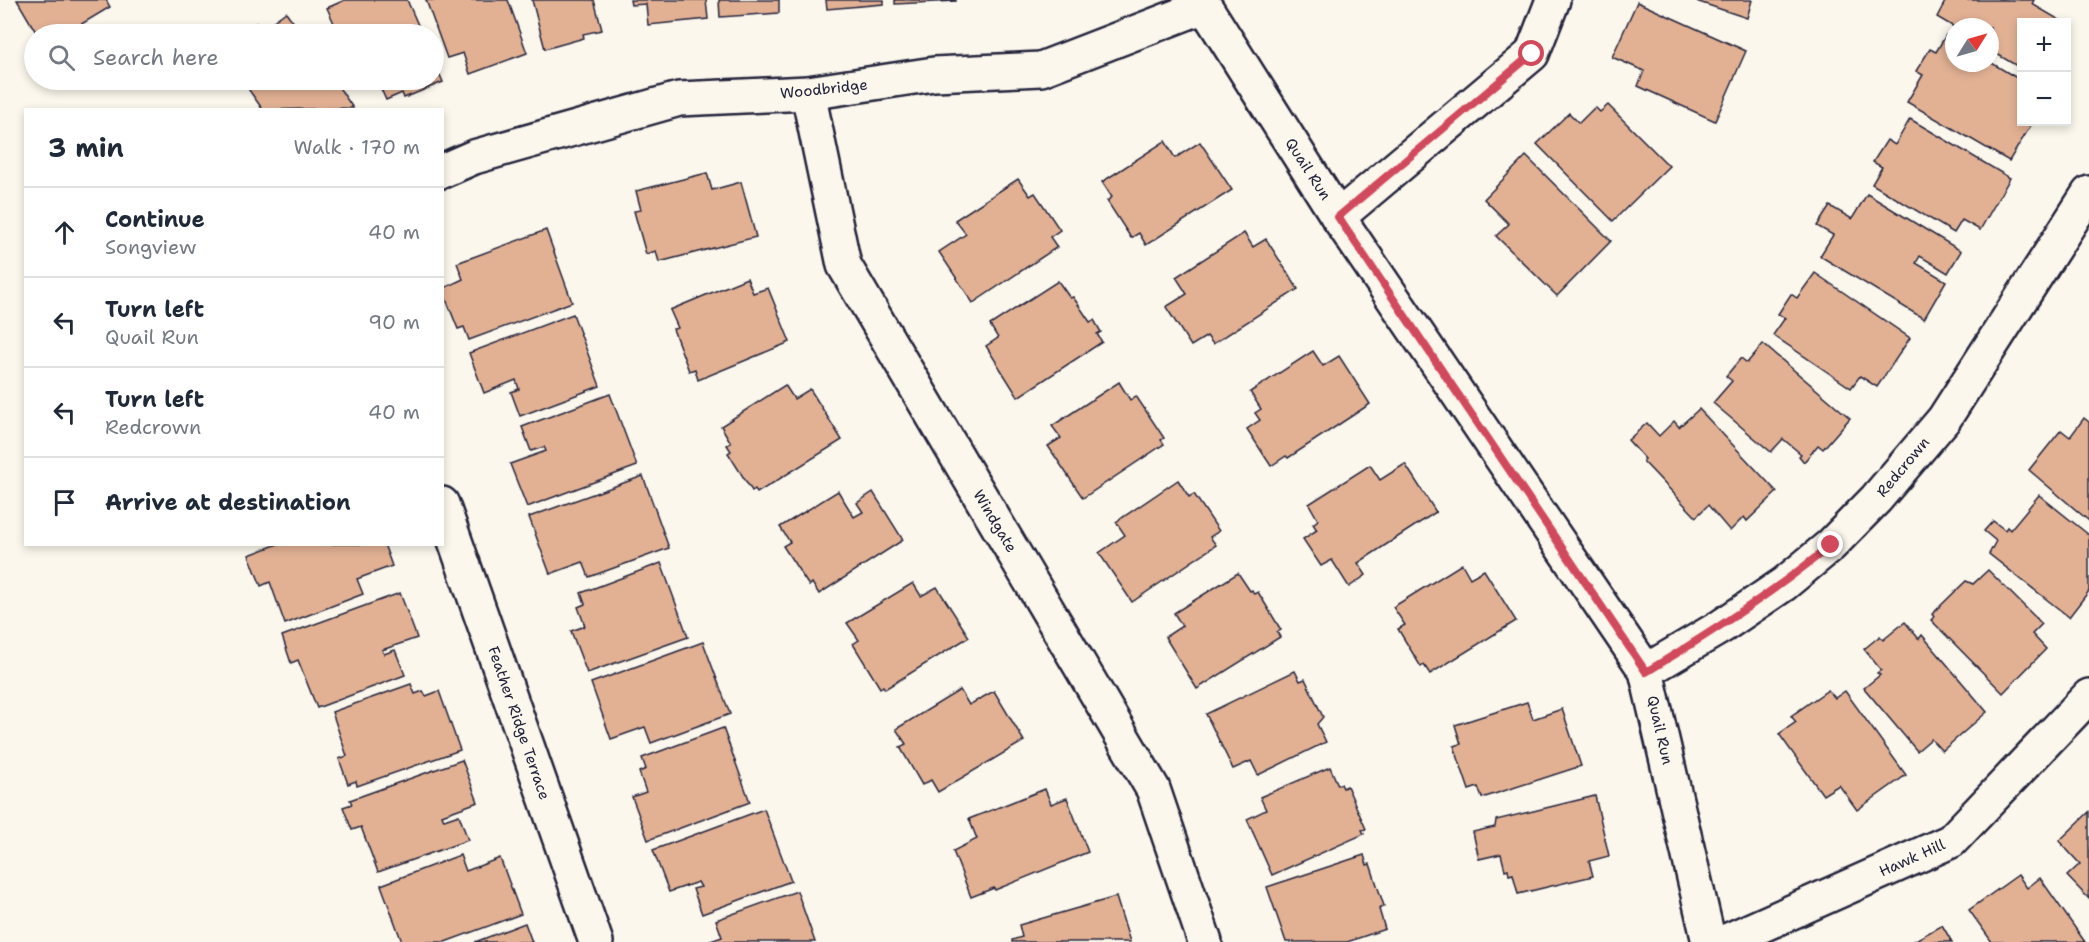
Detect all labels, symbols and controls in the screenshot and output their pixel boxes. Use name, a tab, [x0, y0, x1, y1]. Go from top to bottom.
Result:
north arrow	[1945, 18, 1999, 72]
map controls	[2017, 18, 2071, 126]
button: +	[2017, 18, 2071, 72]
search box	[24, 24, 444, 90]
route start	[1518, 40, 1544, 66]
icon: search	[45, 41, 78, 74]
text: Search here	[93, 43, 219, 72]
button: −	[2017, 72, 2071, 126]
street label: Woodbridge	[779, 74, 869, 104]
text: 3 min	[48, 130, 124, 165]
text: Walk · 170 m	[294, 134, 420, 160]
street label: Quail Run	[1280, 134, 1336, 204]
text: Continue	[105, 205, 205, 234]
icon: ahead	[48, 216, 81, 249]
text: 40 m	[368, 219, 420, 245]
text: Songview	[105, 234, 196, 260]
text: Turn left	[105, 295, 204, 324]
icon: left	[48, 306, 81, 339]
text: 90 m	[368, 309, 420, 335]
text: Quail Run	[105, 324, 199, 350]
text: Turn left	[105, 385, 204, 414]
icon: left	[48, 396, 81, 429]
text: 40 m	[368, 399, 420, 425]
text: Redcrown	[105, 414, 201, 440]
street label: Redcrown	[1872, 433, 1934, 501]
icon: arrive	[48, 486, 81, 519]
street label: Windgate	[968, 486, 1022, 556]
text: Arrive at destination	[105, 488, 351, 517]
route end	[1817, 531, 1843, 557]
street label: Feather Ridge Terrace	[483, 644, 555, 802]
street label: Quail Run	[1642, 694, 1678, 766]
street label: Hawk Hill	[1876, 834, 1949, 881]

